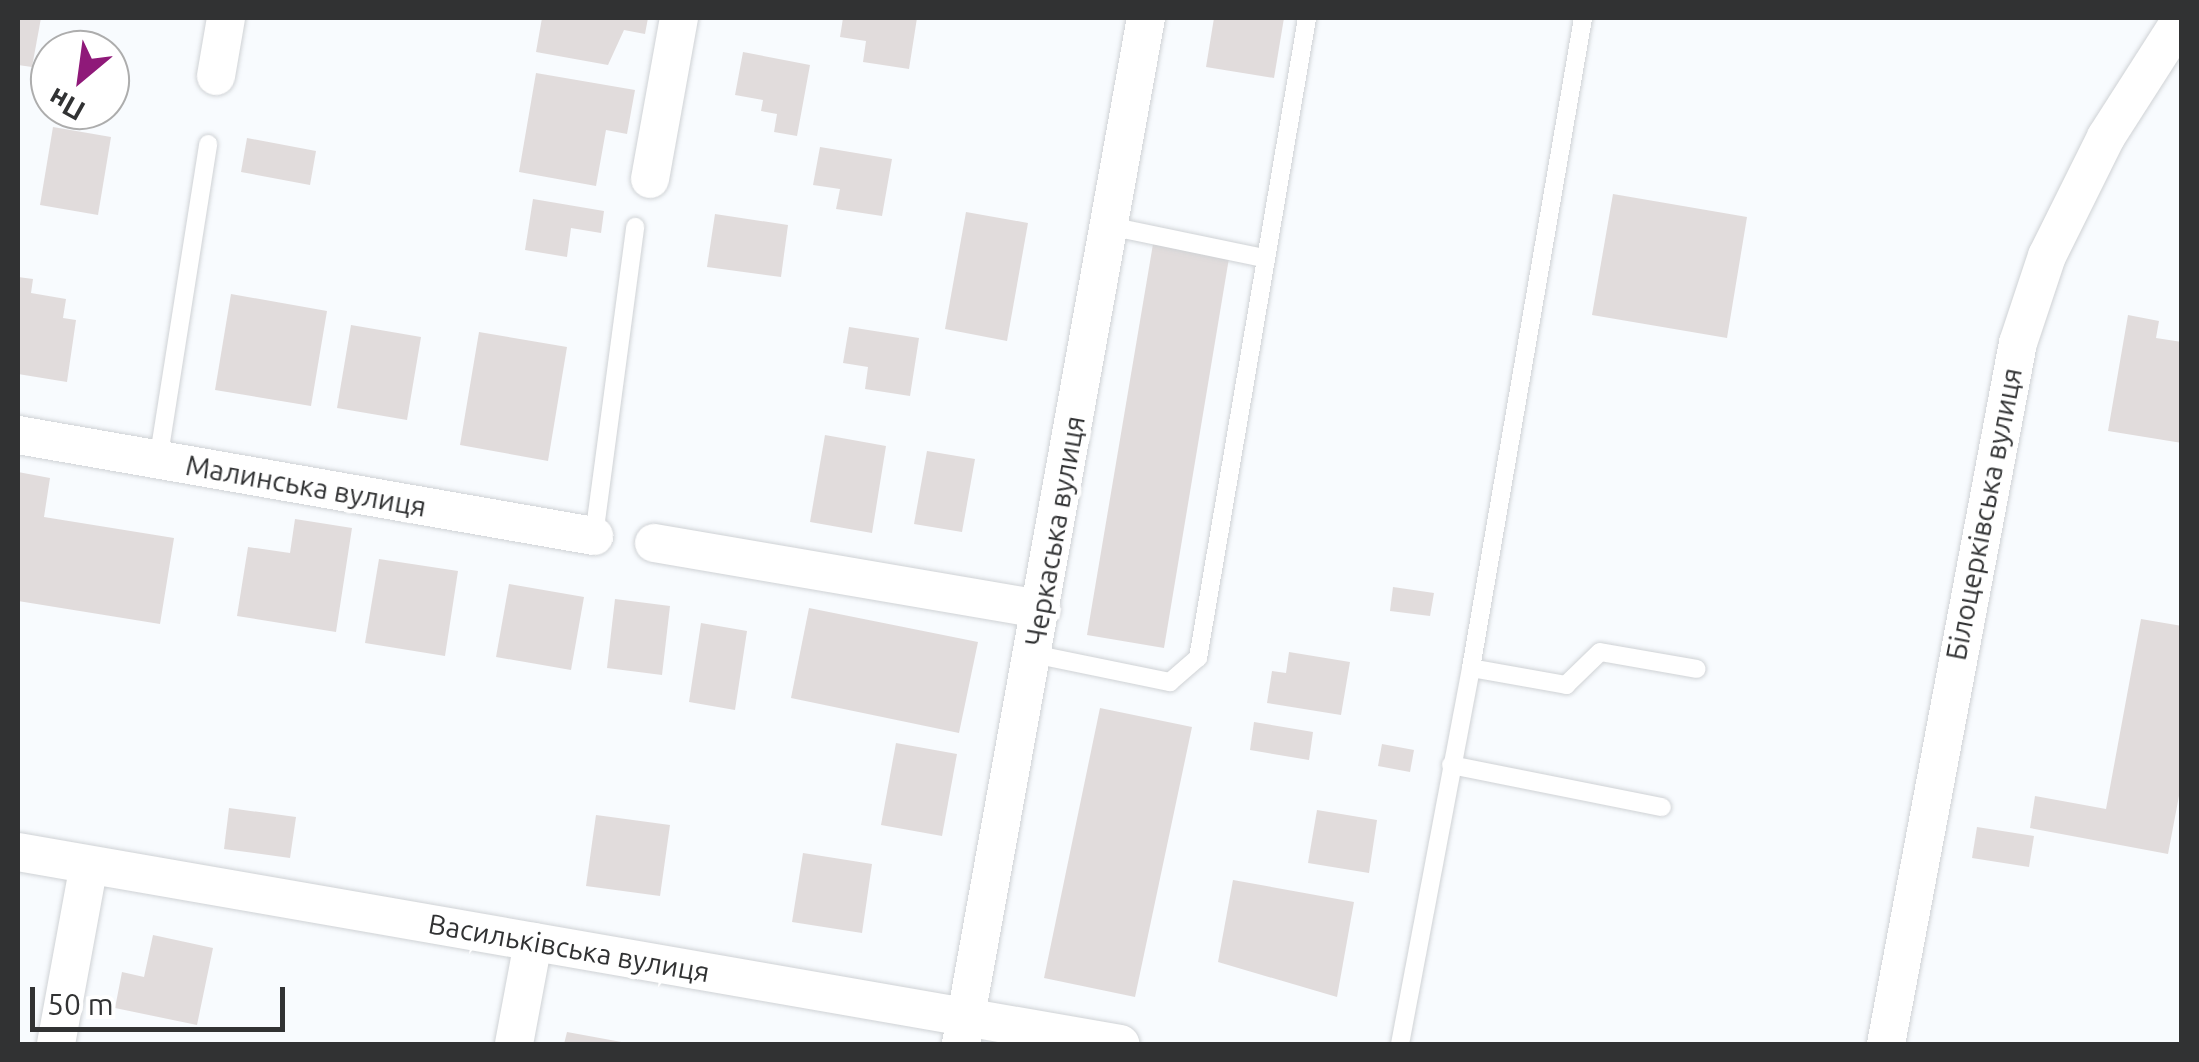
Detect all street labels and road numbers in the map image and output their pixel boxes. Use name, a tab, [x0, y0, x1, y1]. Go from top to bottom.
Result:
street label: Білоцерківська вулиця	[1939, 365, 2029, 663]
street label: Черкаська вулиця	[1018, 413, 1092, 649]
street label: Малинська вулиця	[183, 448, 429, 524]
street label: Васильківська вулиця	[426, 907, 712, 989]

